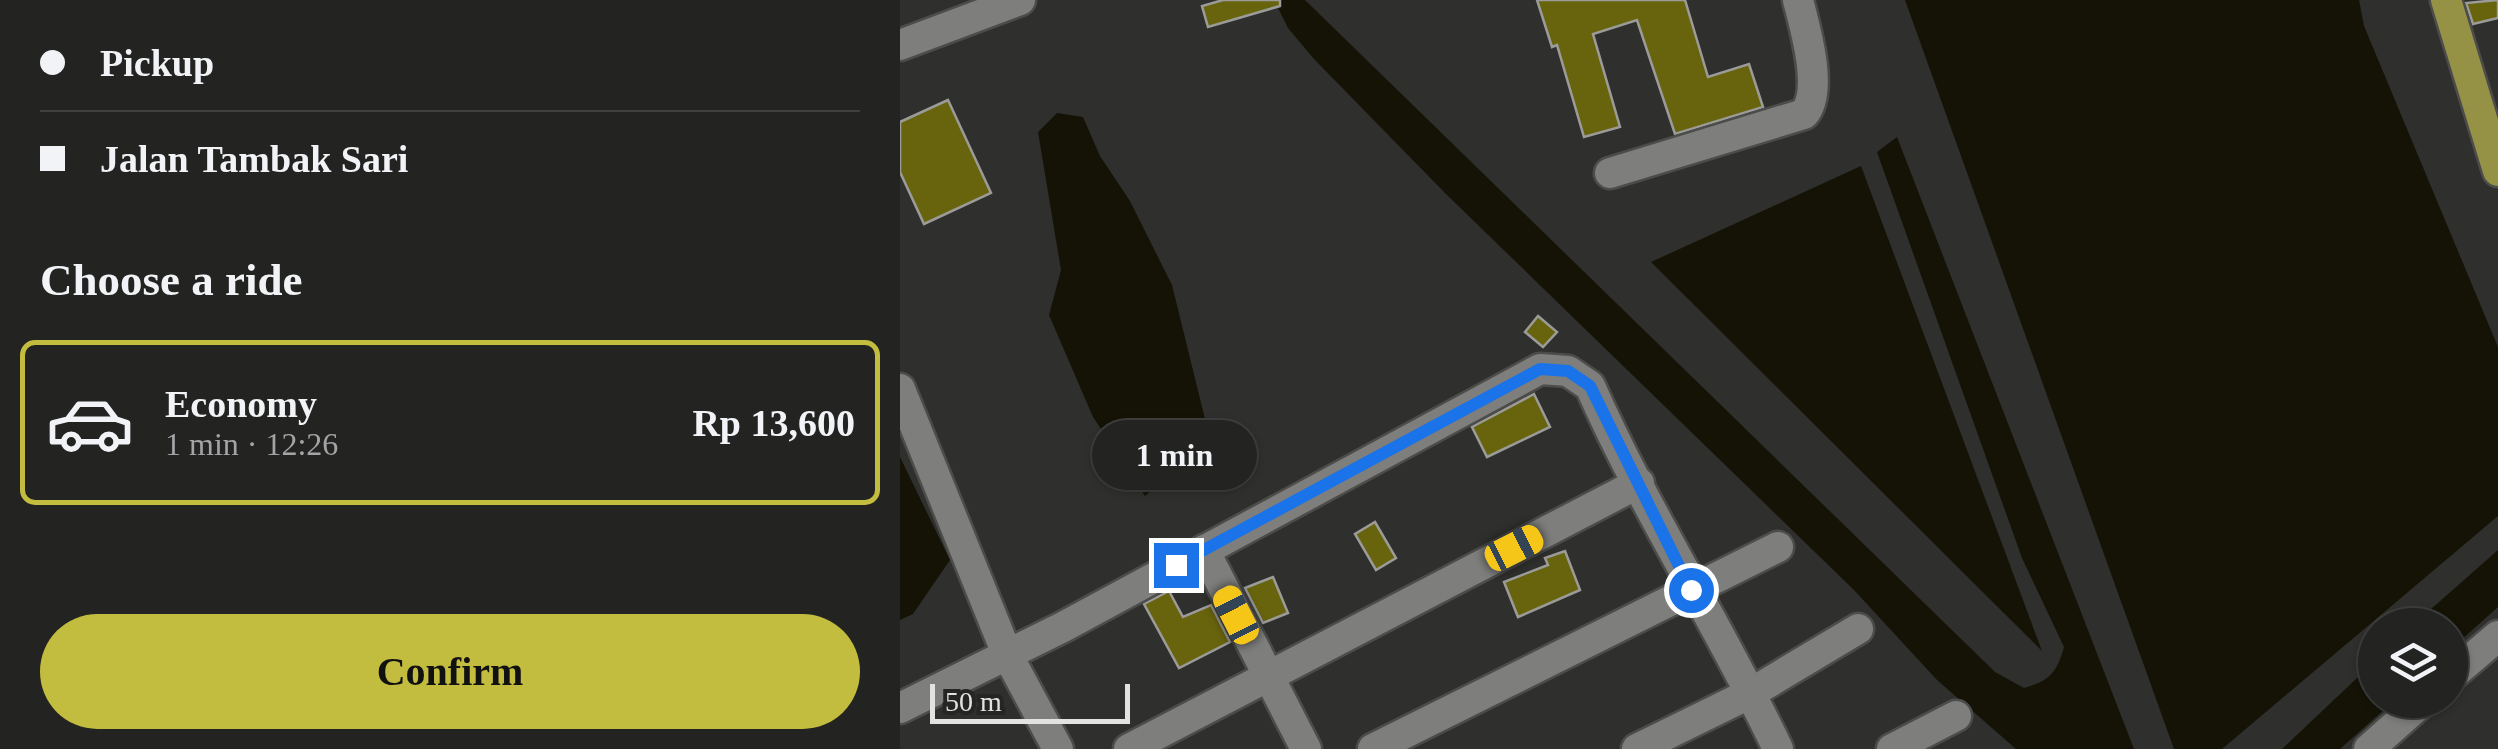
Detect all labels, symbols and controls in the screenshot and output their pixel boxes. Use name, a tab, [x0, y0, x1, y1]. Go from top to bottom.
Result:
text: Pickup	[100, 42, 214, 84]
text: Jalan Tambak Sari	[100, 138, 408, 180]
text: Choose a ride	[40, 255, 303, 305]
icon: car	[45, 378, 135, 468]
text: Economy	[165, 383, 317, 425]
text: Rp 13,600	[692, 402, 855, 444]
callout: 1 min	[1094, 420, 1258, 490]
text: 1 min · 12:26	[165, 426, 338, 462]
text: 1 min	[1136, 437, 1213, 473]
car	[1480, 521, 1548, 575]
route end	[1154, 543, 1199, 588]
route start	[1669, 568, 1714, 613]
car	[1209, 581, 1263, 649]
map controls	[2358, 608, 2468, 718]
button: layers	[2358, 608, 2468, 718]
button: Confirm	[40, 614, 860, 729]
scale bar	[930, 679, 1130, 724]
text: 50 m	[945, 686, 1002, 717]

